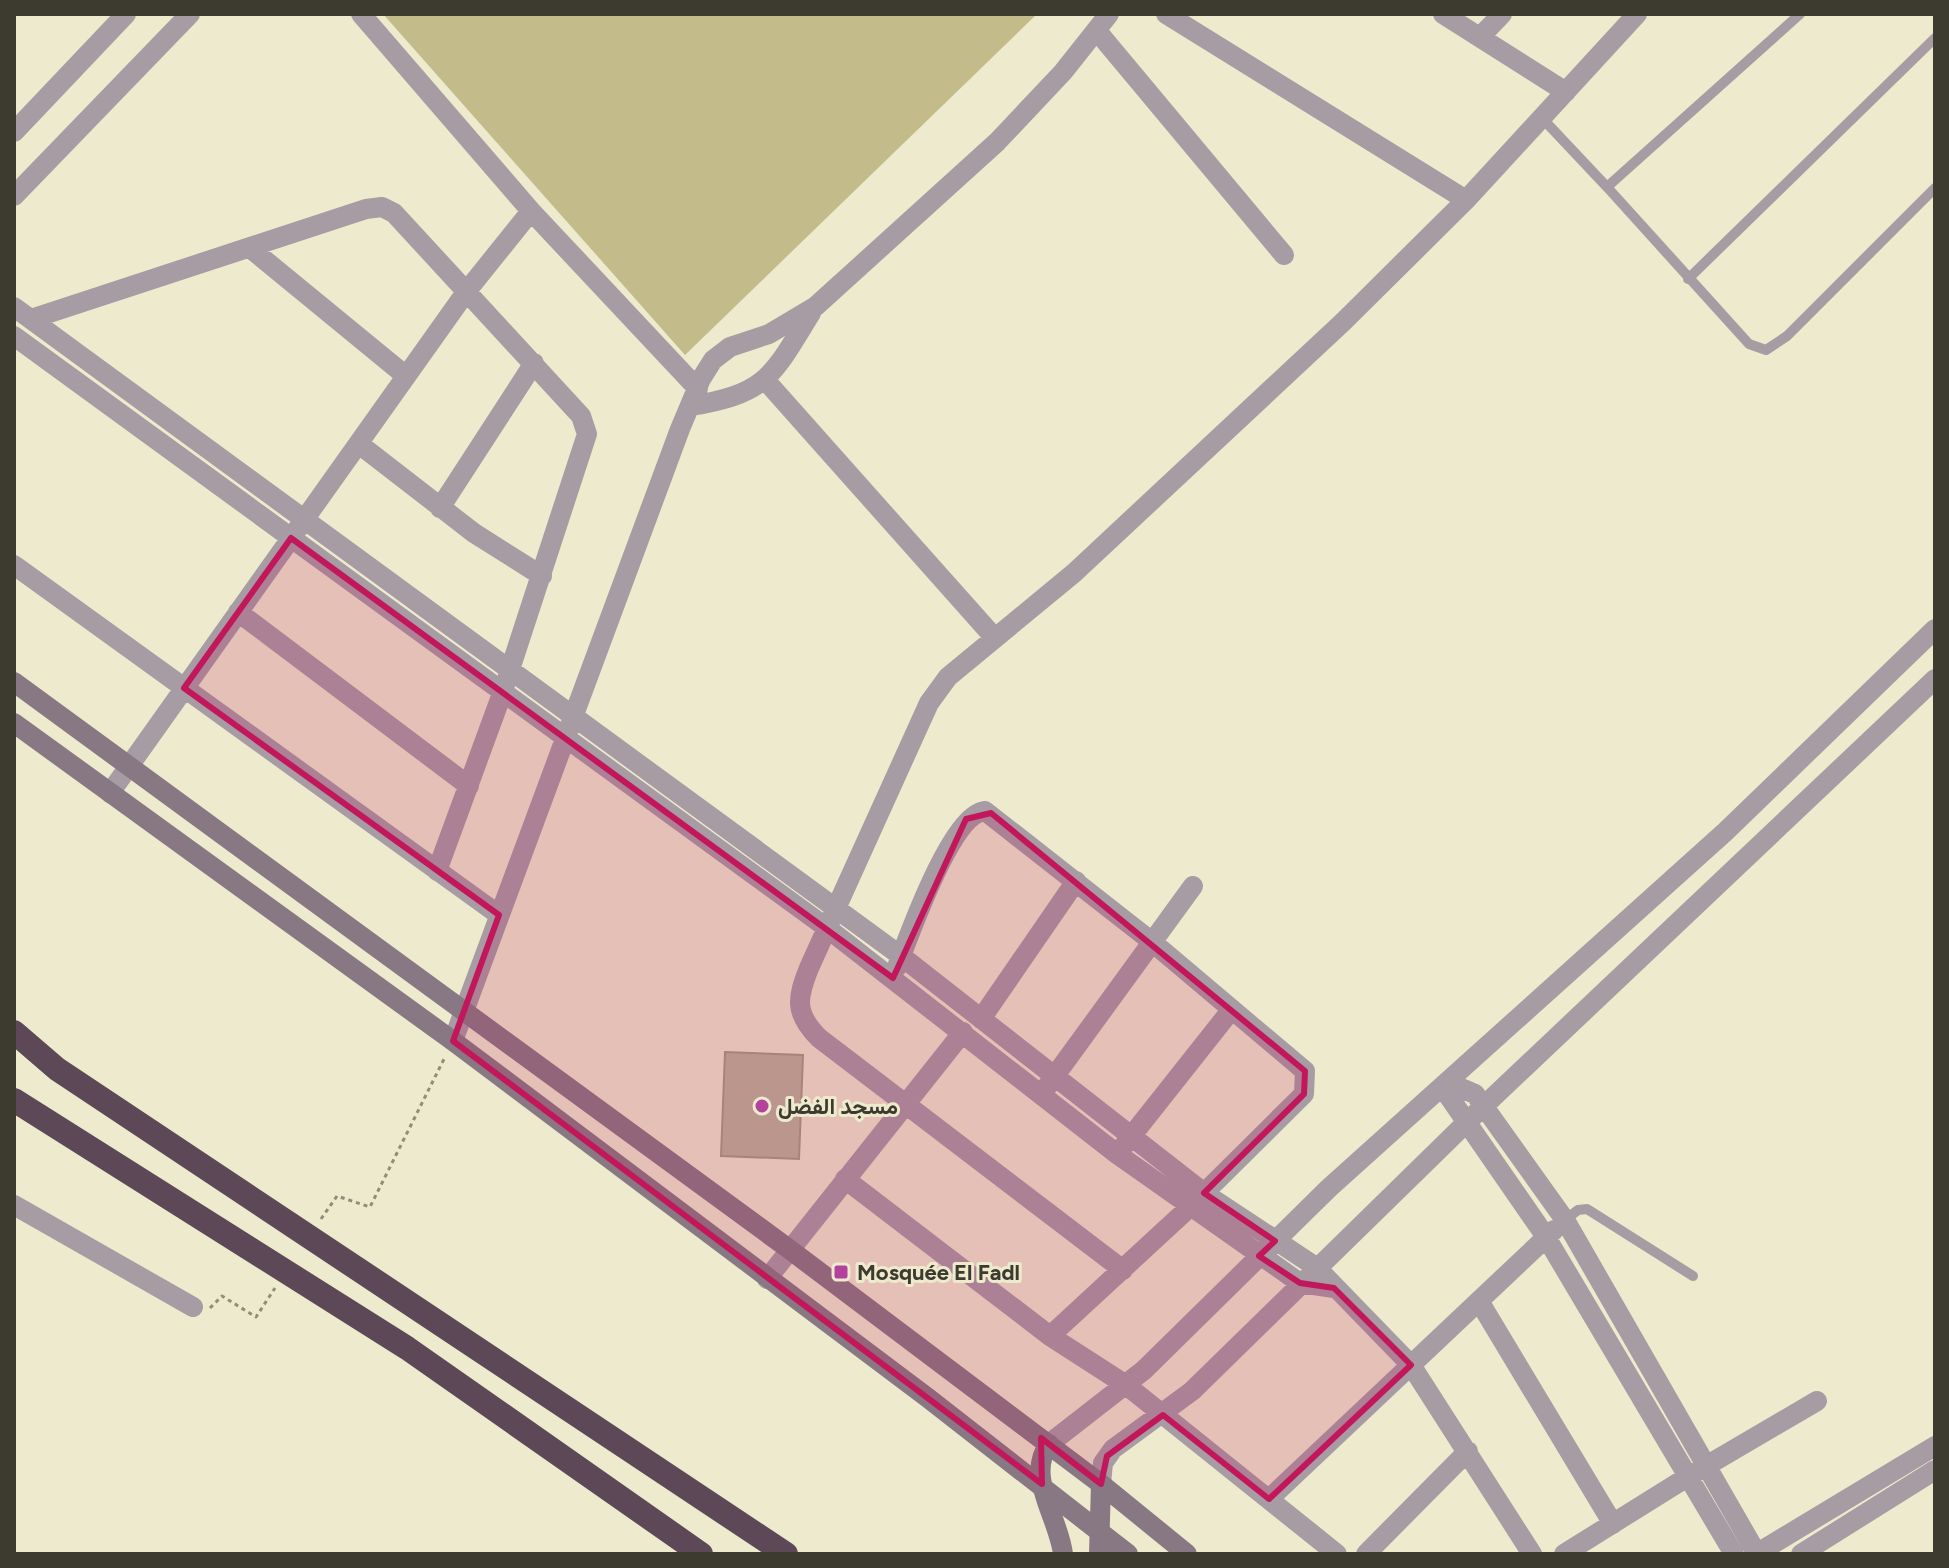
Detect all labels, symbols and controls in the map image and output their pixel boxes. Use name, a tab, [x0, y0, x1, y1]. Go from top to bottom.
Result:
place label: مسجد الفضل	[778, 1093, 898, 1120]
marker: مسجد الفضل	[753, 1097, 771, 1115]
place label: Mosquée El Fadl	[857, 1259, 1020, 1286]
marker: Mosquée El Fadl	[832, 1263, 850, 1281]

